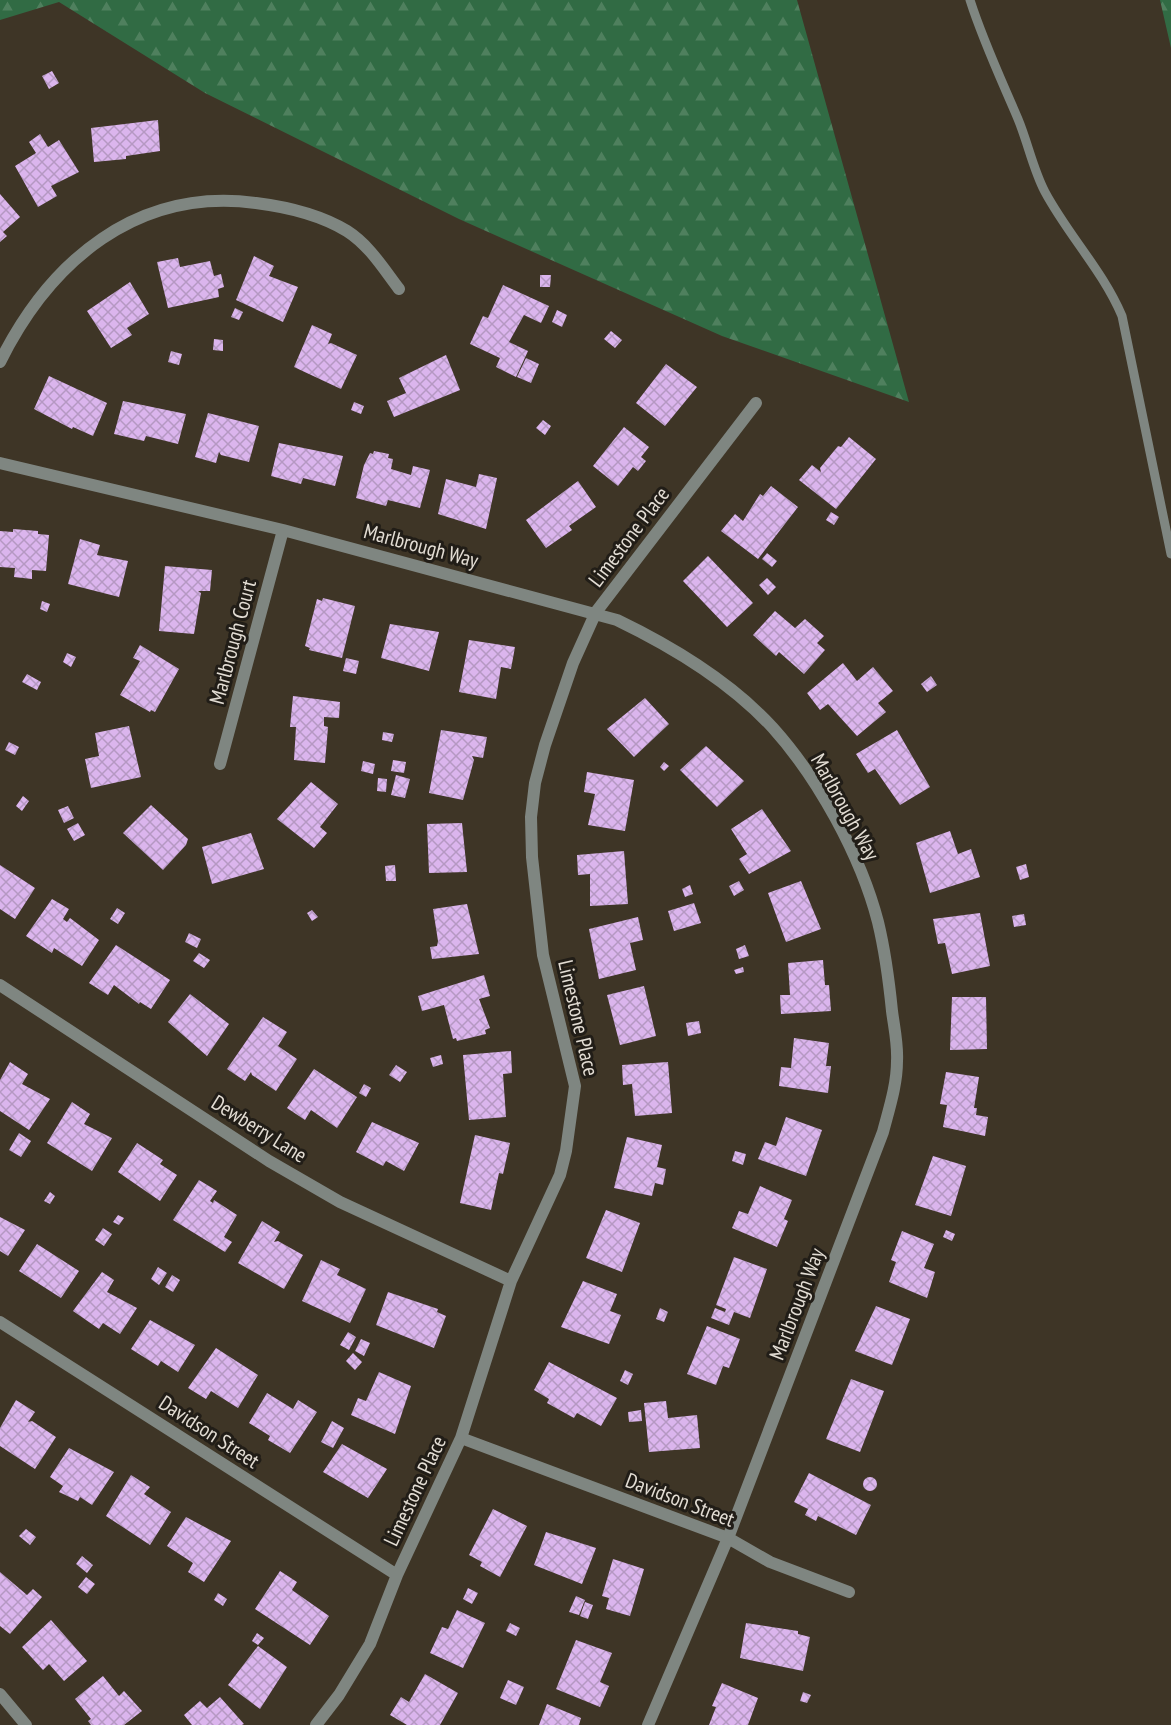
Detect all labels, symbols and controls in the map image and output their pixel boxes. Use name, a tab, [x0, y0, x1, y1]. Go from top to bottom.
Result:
street label: Limestone Place	[582, 481, 675, 592]
street label: Marlbrough Way	[361, 517, 482, 574]
street label: Marlbrough Court	[203, 577, 262, 707]
street label: Marlbrough Way	[805, 749, 886, 865]
street label: Limestone Place	[552, 957, 605, 1079]
street label: Dewberry Lane	[206, 1089, 312, 1169]
street label: Marlbrough Way	[763, 1244, 830, 1364]
street label: Davidson Street	[154, 1389, 265, 1474]
street label: Limestone Place	[377, 1431, 452, 1550]
street label: Davidson Street	[622, 1466, 739, 1533]

